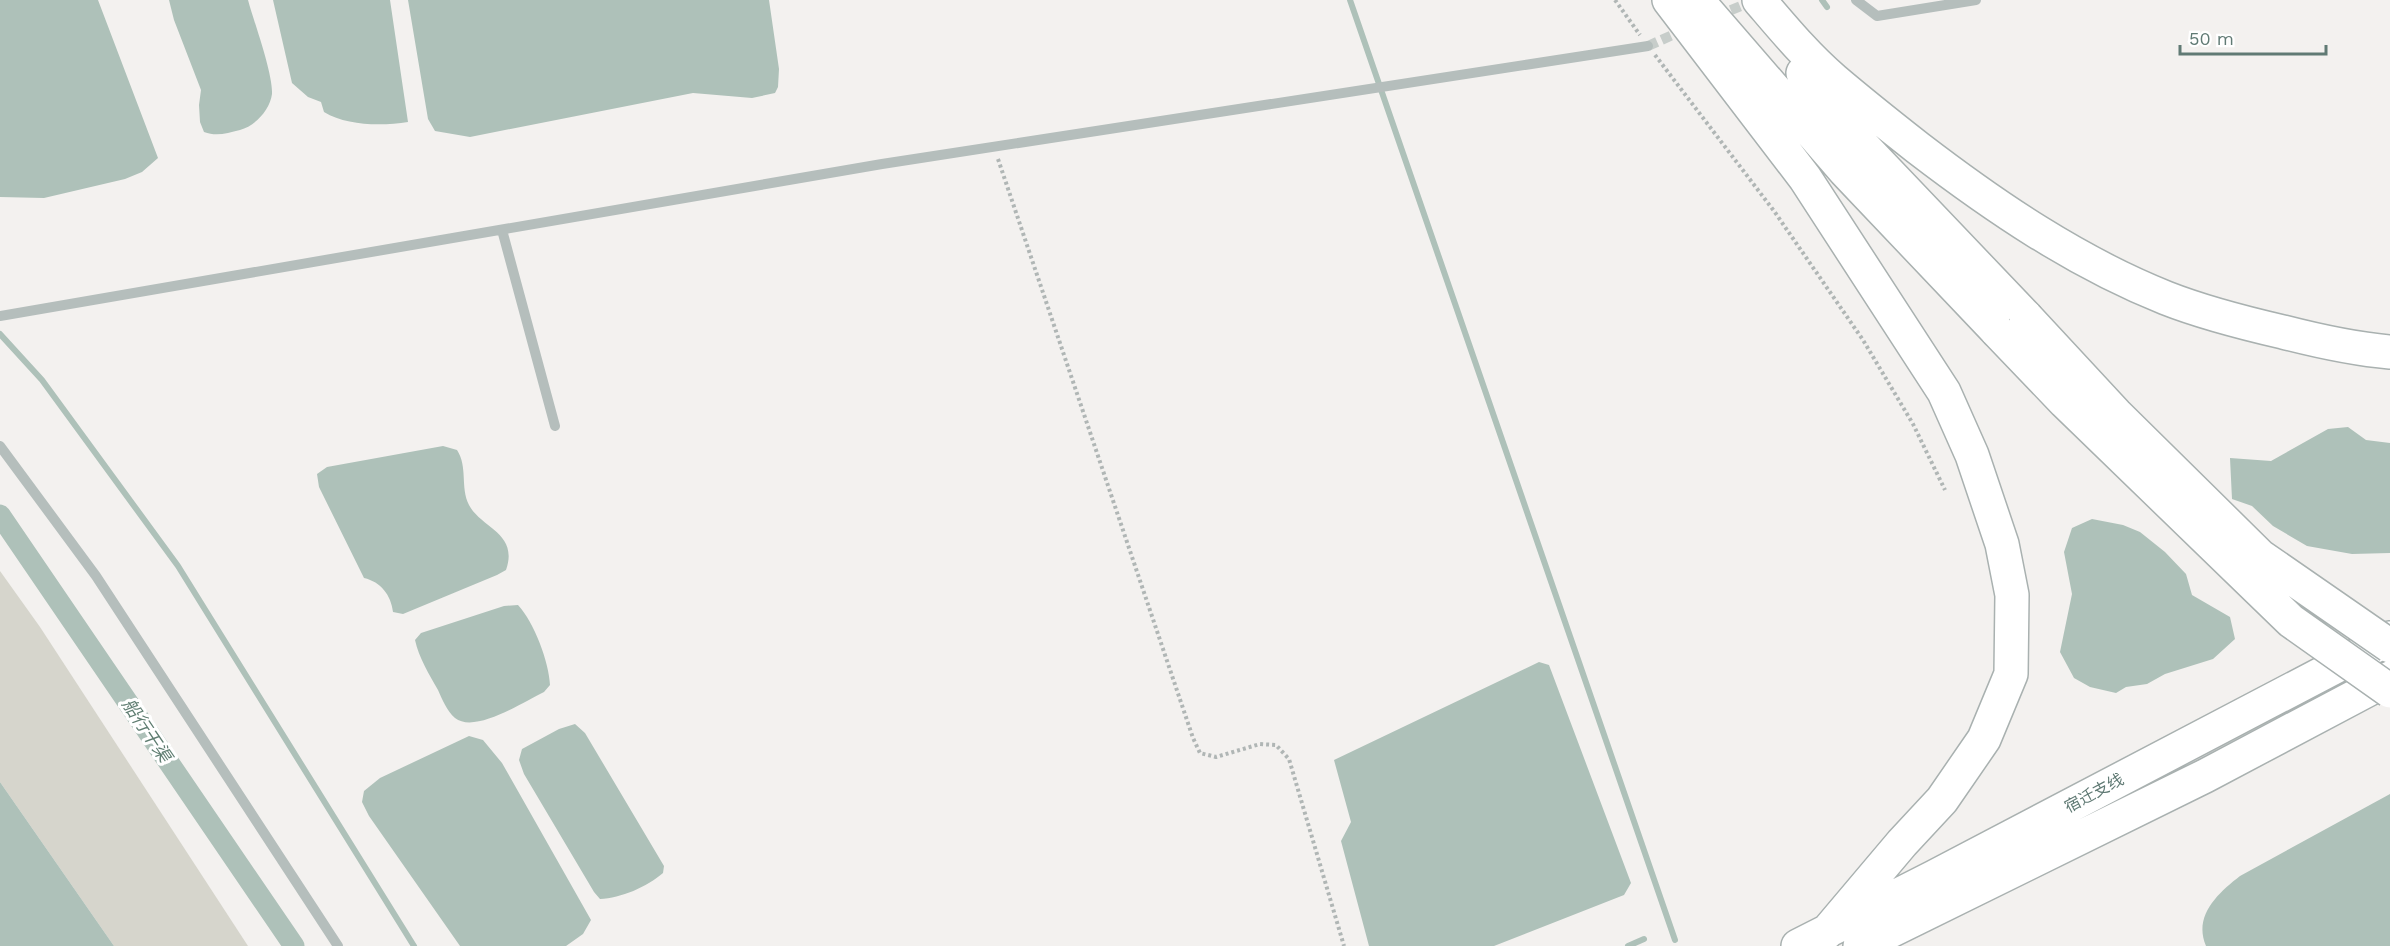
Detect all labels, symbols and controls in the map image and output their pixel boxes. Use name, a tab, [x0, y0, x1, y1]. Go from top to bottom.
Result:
scale bar	[2180, 18, 2326, 56]
text: 50 m	[2189, 28, 2234, 49]
water label: 船行干渠	[118, 694, 178, 768]
street label: 宿迁支线	[2061, 770, 2127, 816]

